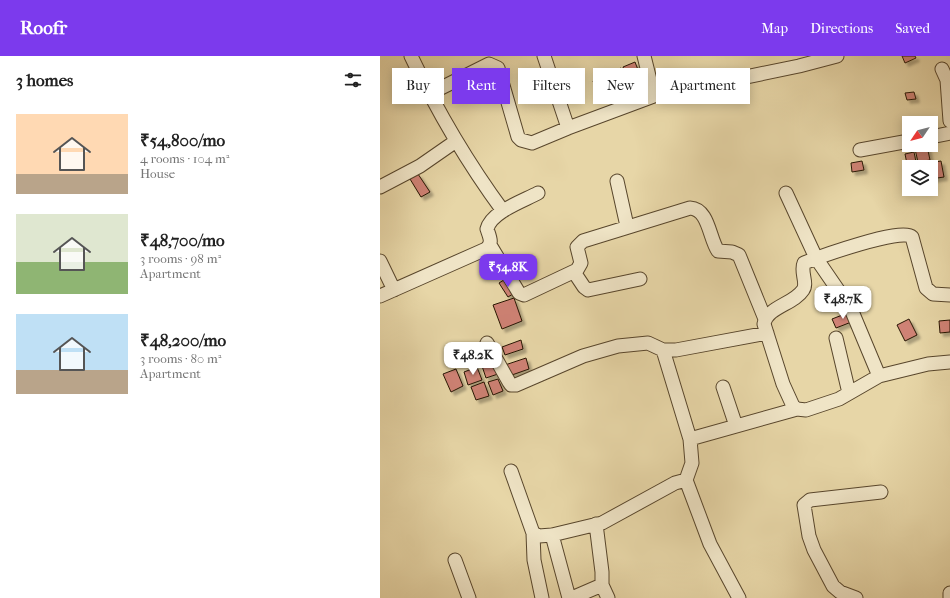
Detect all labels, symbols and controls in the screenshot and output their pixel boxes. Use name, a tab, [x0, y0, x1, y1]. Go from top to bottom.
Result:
text: Roofr	[20, 17, 67, 39]
text: Map	[761, 20, 788, 37]
text: Directions	[810, 20, 873, 37]
text: Saved	[895, 20, 930, 37]
chip: Buy	[392, 68, 444, 104]
chip: Rent	[452, 68, 510, 104]
chip: Filters	[518, 68, 585, 104]
chip: New	[593, 68, 648, 104]
chip: Apartment	[656, 68, 750, 104]
icon: filters	[342, 69, 364, 91]
text: 3 homes	[16, 70, 73, 90]
north arrow	[902, 116, 938, 152]
map controls	[902, 116, 938, 196]
icon: home	[48, 130, 96, 178]
text: ₹54,800/mo	[140, 130, 225, 150]
text: 4 rooms · 104 m²	[140, 151, 229, 166]
button: layers	[902, 160, 938, 196]
text: House	[140, 166, 175, 181]
icon: home	[48, 230, 96, 278]
text: ₹48,700/mo	[140, 230, 225, 250]
text: 3 rooms · 98 m²	[140, 251, 221, 266]
pin: ₹54.8K	[475, 254, 541, 288]
text: ₹54.8K	[488, 259, 528, 274]
text: Apartment	[140, 266, 201, 281]
pin: ₹48.7K	[810, 286, 876, 320]
text: ₹48.7K	[823, 291, 863, 306]
icon: home	[48, 330, 96, 378]
text: ₹48,200/mo	[140, 330, 226, 350]
pin: ₹48.2K	[440, 342, 506, 376]
text: ₹48.2K	[453, 347, 493, 362]
text: 3 rooms · 80 m²	[140, 351, 221, 366]
text: Apartment	[140, 366, 201, 381]

